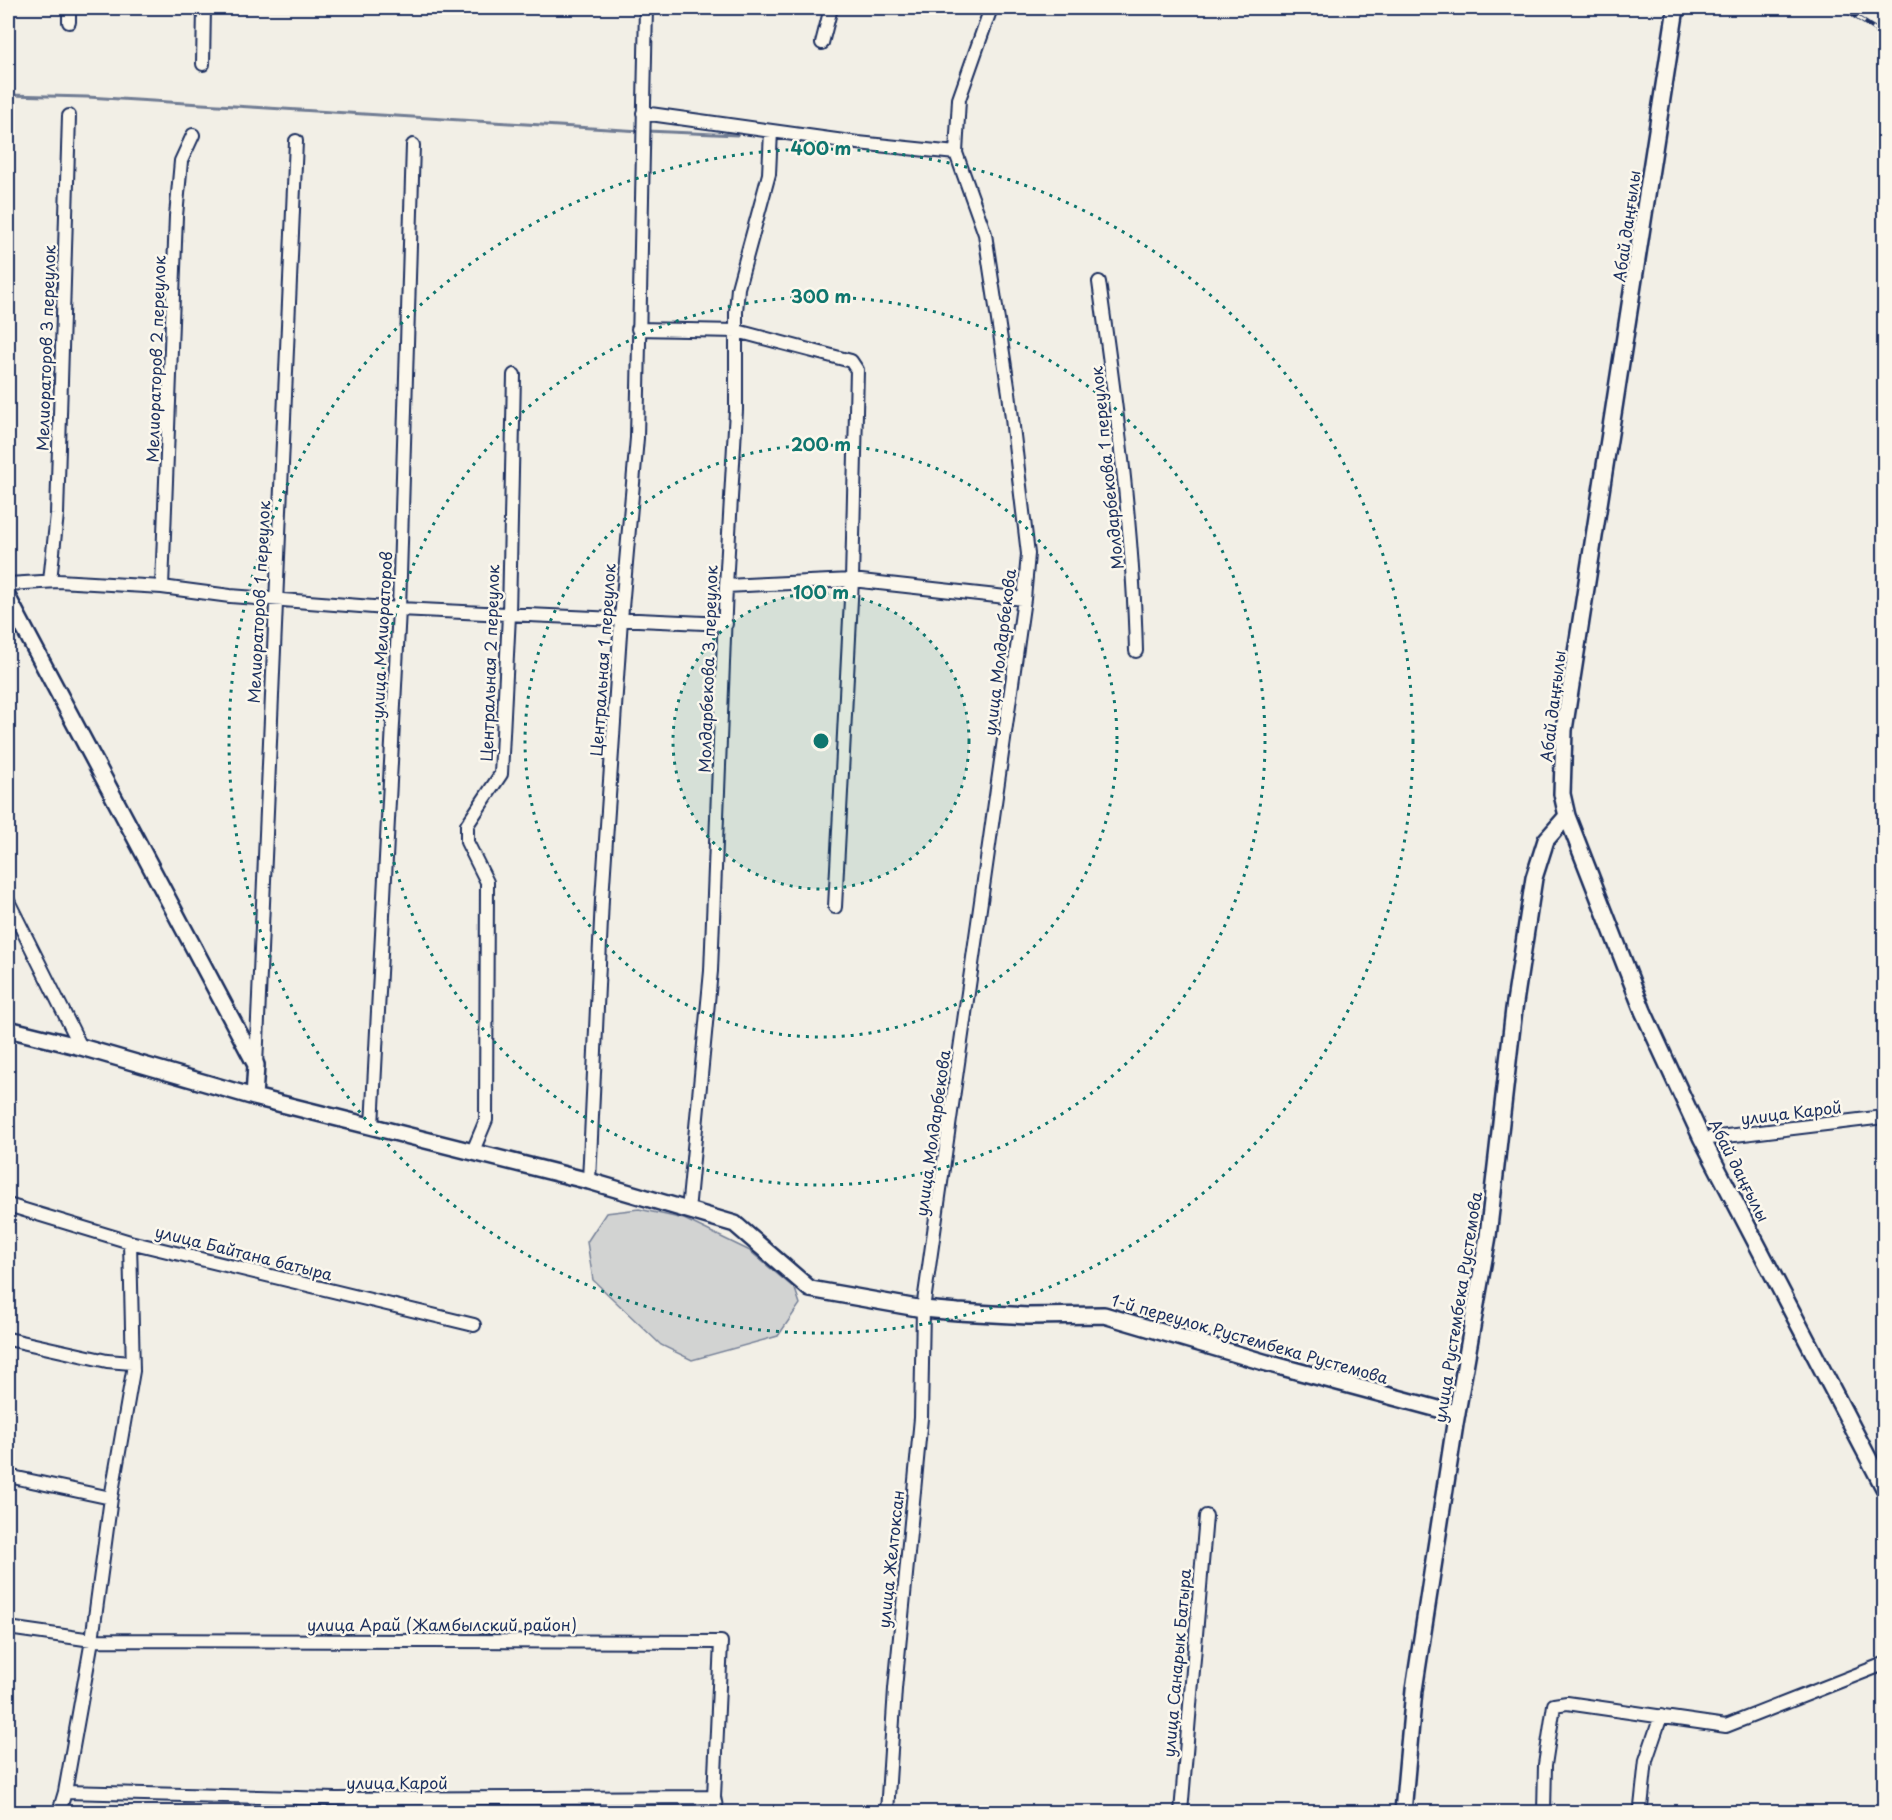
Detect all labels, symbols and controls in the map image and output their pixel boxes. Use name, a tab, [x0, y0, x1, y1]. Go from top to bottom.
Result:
text: 400 m	[791, 134, 851, 161]
street label: Абай даңғылы	[1606, 169, 1646, 283]
street label: Мелиораторов 3 переулок	[29, 244, 61, 451]
street label: Мелиораторов 2 переулок	[139, 255, 171, 463]
text: 300 m	[791, 282, 851, 309]
street label: Молдарбекова 1 переулок	[1083, 365, 1129, 571]
text: 200 m	[791, 430, 851, 457]
street label: Мелиораторов 1 переулок	[241, 500, 275, 704]
street label: улица Мелиораторов	[365, 551, 397, 719]
street label: Центральная 1 переулок	[583, 562, 621, 757]
street label: Центральная 2 переулок	[474, 563, 504, 762]
street label: Молдарбекова 3 переулок	[691, 564, 723, 773]
street label: улица Молдарбекова	[977, 567, 1021, 737]
text: 100 m	[793, 578, 849, 605]
street label: Абай даңғылы	[1533, 649, 1571, 763]
centre of rings	[811, 731, 831, 751]
street label: улица Молдарбекова	[908, 1048, 956, 1218]
street label: улица Карой	[1739, 1094, 1843, 1130]
street label: Абай даңғылы	[1704, 1114, 1776, 1226]
street label: улица Рустембека Рустемова	[1427, 1190, 1487, 1424]
street label: улица Байтана батыра	[153, 1218, 335, 1286]
street label: 1-й переулок Рустембека Рустемова	[1109, 1287, 1391, 1389]
street label: улица Желтоксан	[871, 1489, 909, 1629]
street label: улица Санарык Батыра	[1156, 1568, 1196, 1758]
street label: улица Арай (Жамбылский район)	[307, 1612, 577, 1636]
street label: улица Карой	[346, 1770, 448, 1794]

